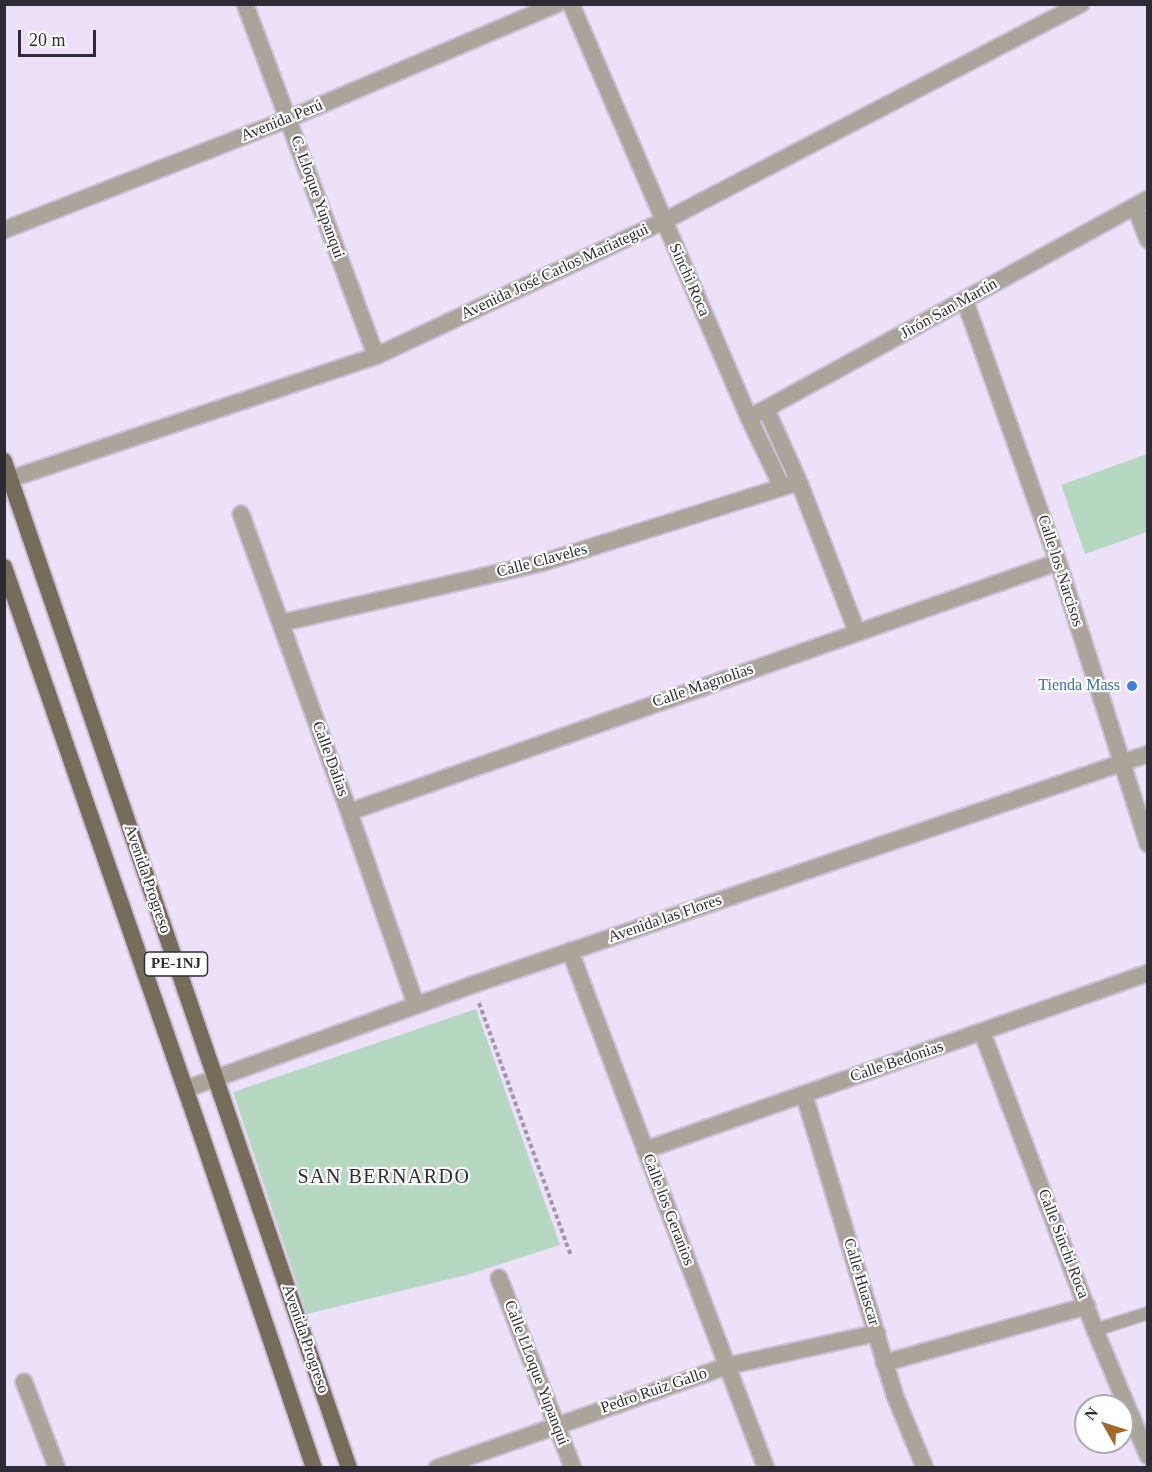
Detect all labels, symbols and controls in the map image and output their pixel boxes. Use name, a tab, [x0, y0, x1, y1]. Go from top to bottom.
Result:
scale bar	[21, 18, 99, 56]
text: 20 m	[29, 30, 66, 50]
street label: Avenida Perú	[238, 96, 326, 146]
street label: C. Lloque Yupanqui	[286, 133, 348, 261]
street label: Avenida José Carlos Mariategui	[458, 220, 652, 324]
street label: Sinchi Roca	[664, 241, 714, 319]
street label: Jirón San Martín	[897, 275, 1001, 343]
street label: Calle los Narcisos	[1033, 513, 1087, 629]
street label: Calle Claveles	[495, 540, 589, 582]
street label: Calle Magnolias	[650, 660, 756, 712]
place label: Tienda Mass	[1038, 676, 1120, 696]
marker: Tienda Mass	[1125, 679, 1139, 693]
street label: Calle Dalias	[308, 719, 352, 799]
street label: Avenida Progreso	[119, 822, 175, 936]
street label: Avenida las Flores	[606, 891, 724, 947]
road number: PE-1NJ	[144, 952, 207, 976]
street label: Calle Bedonias	[848, 1037, 946, 1087]
street label: Calle los Geranios	[638, 1151, 698, 1269]
district label: SAN BERNARDO	[297, 1166, 471, 1190]
street label: Calle Sinchi Roca	[1033, 1187, 1093, 1301]
street label: Calle Huascar	[839, 1236, 883, 1328]
street label: Avenida Progreso	[277, 1282, 333, 1396]
street label: Calle LLoque Yupanqui	[499, 1298, 573, 1448]
street label: Pedro Ruiz Gallo	[598, 1364, 710, 1418]
north arrow	[1074, 1394, 1134, 1454]
text: N	[1081, 1404, 1101, 1423]

